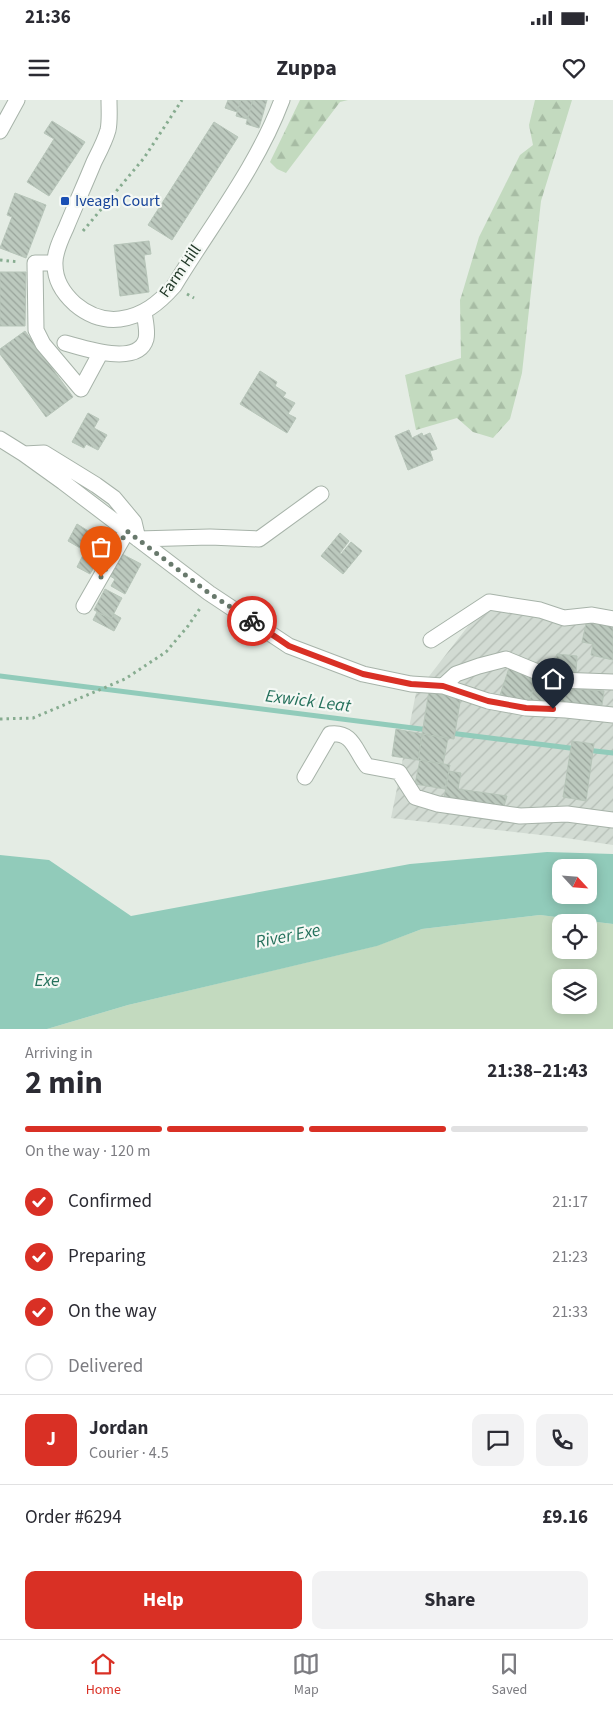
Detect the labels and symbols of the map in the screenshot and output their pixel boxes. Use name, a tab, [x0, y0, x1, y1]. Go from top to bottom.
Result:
place label: Iveagh Court	[75, 190, 160, 212]
marker: Iveagh Court	[59, 195, 71, 207]
street label: Farm Hill	[154, 240, 206, 302]
pin	[80, 526, 122, 577]
courier	[227, 596, 277, 646]
pin	[532, 658, 574, 709]
water label: Exwick Leat	[264, 683, 353, 719]
north arrow	[552, 859, 598, 904]
water label: River Exe	[253, 917, 323, 955]
water label: Exe	[34, 968, 60, 993]

